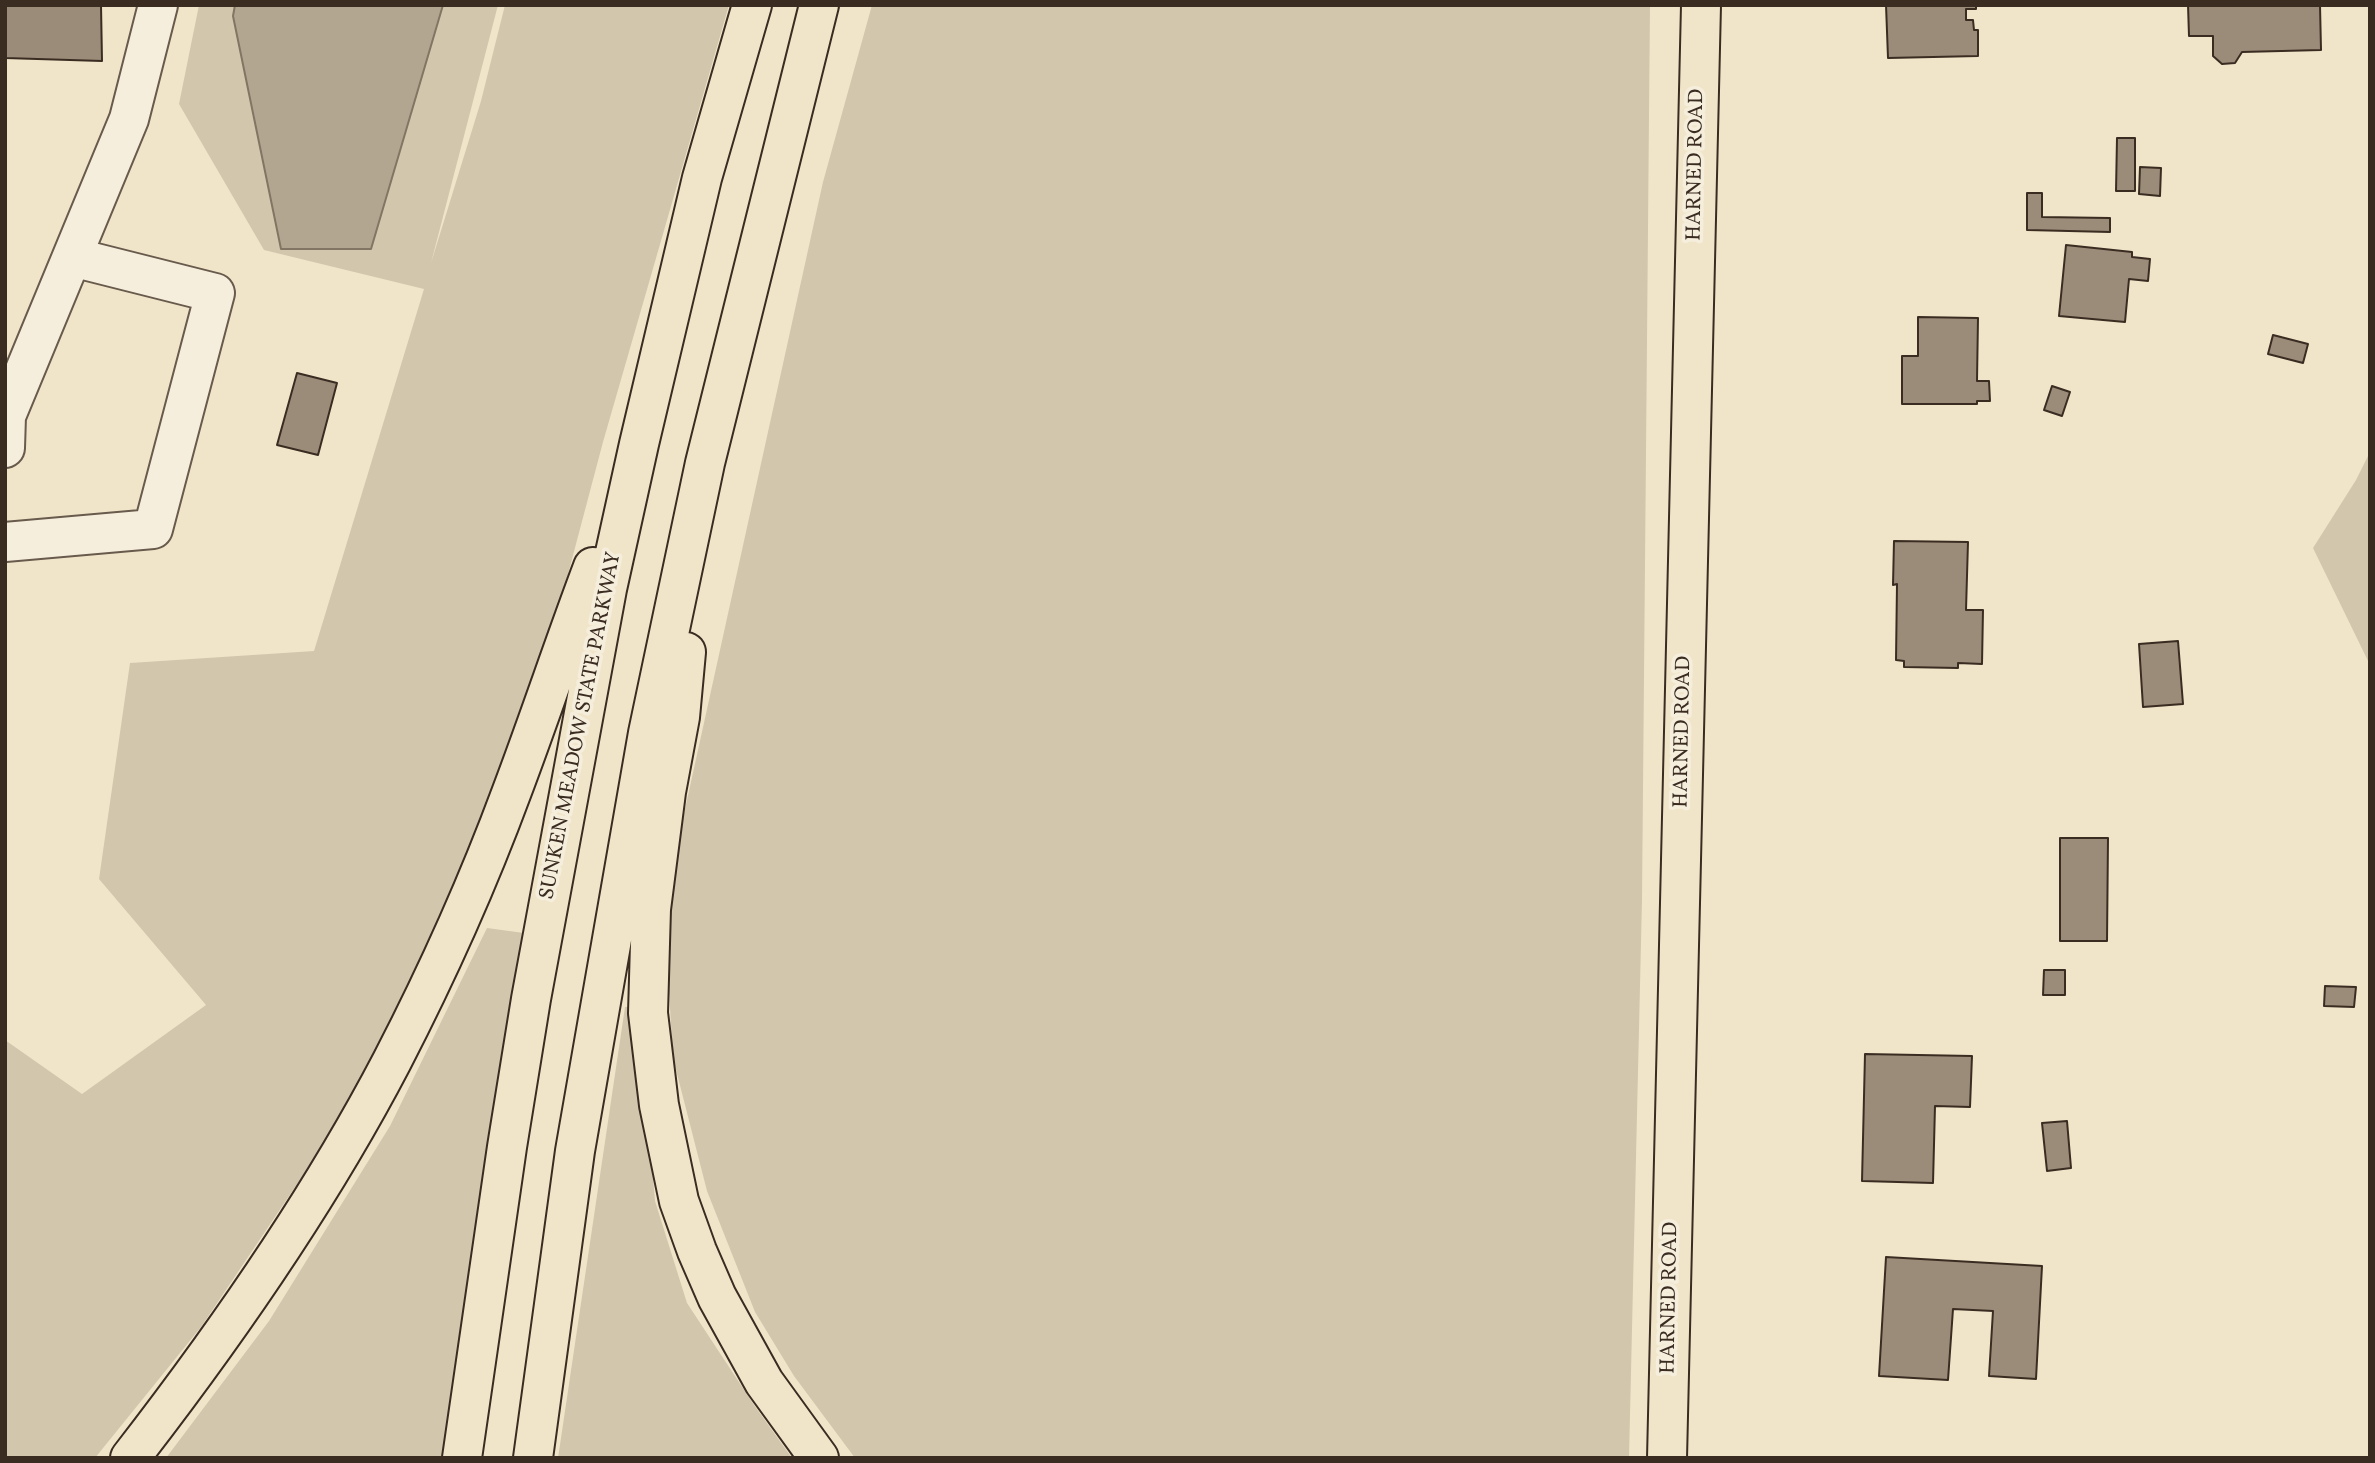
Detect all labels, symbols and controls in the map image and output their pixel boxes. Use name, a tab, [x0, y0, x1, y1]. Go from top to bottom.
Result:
street label: HARNED ROAD	[1683, 89, 1711, 241]
street label: SUNKEN MEADOW STATE PARKWAY	[536, 550, 628, 902]
street label: HARNED ROAD	[1670, 656, 1698, 808]
street label: HARNED ROAD	[1657, 1222, 1685, 1374]

